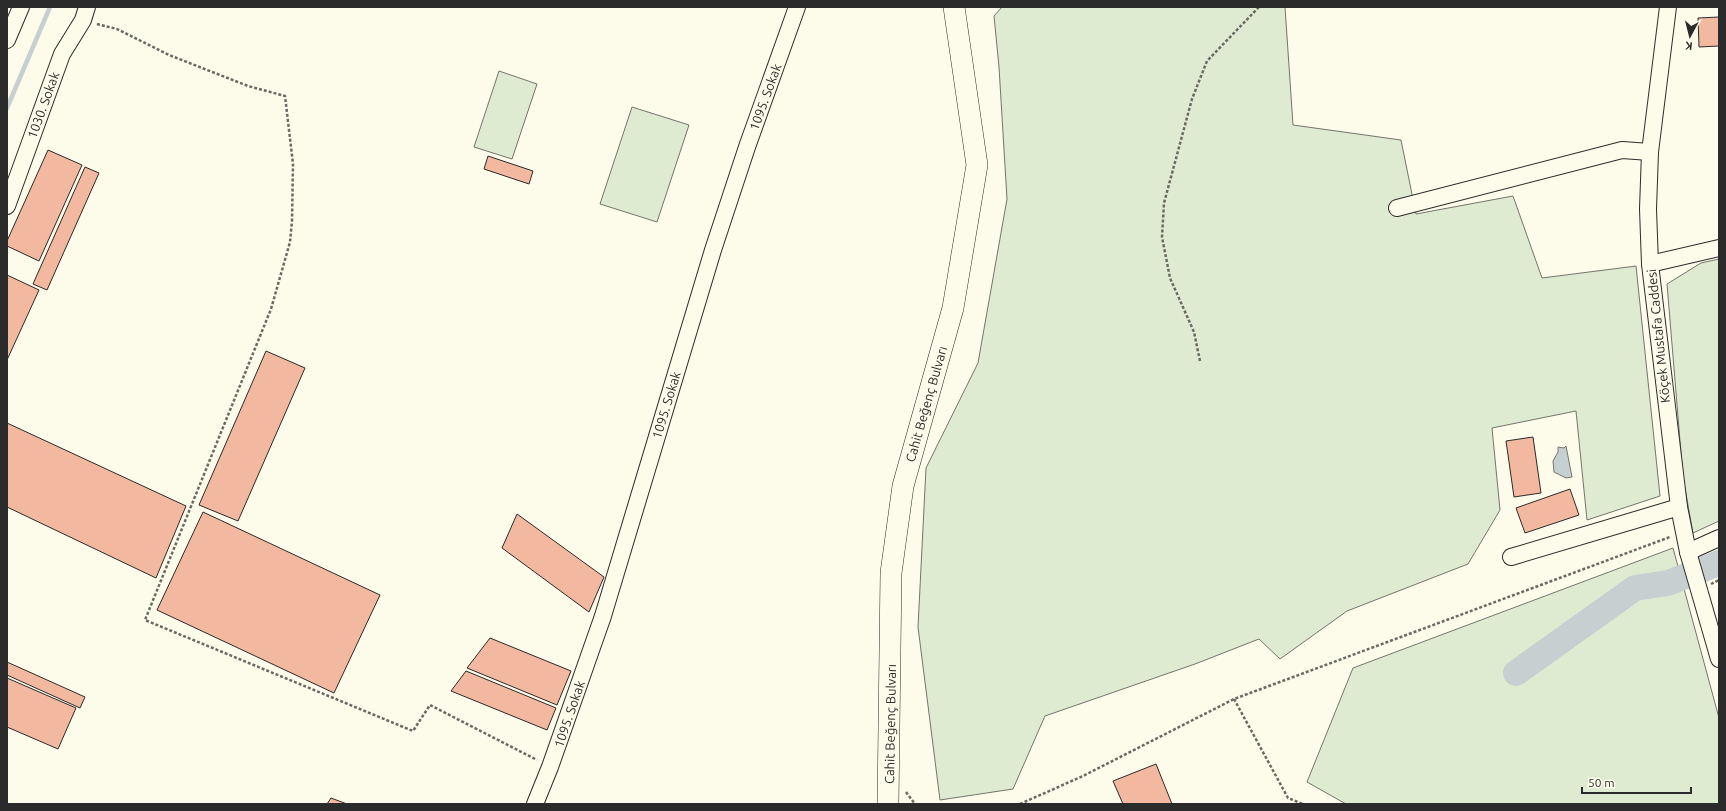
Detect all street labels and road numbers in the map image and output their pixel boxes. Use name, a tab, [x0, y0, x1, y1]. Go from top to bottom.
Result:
street label: 1095. Sokak	[746, 61, 784, 132]
street label: 1030. Sokak	[24, 69, 62, 140]
street label: Köçek Mustafa Caddesi	[1644, 268, 1672, 404]
street label: Cahit Beğenç Bulvarı	[903, 344, 949, 464]
street label: 1095. Sokak	[649, 369, 683, 440]
street label: Cahit Beğenç Bulvarı	[882, 664, 898, 784]
street label: 1095. Sokak	[551, 678, 587, 749]

